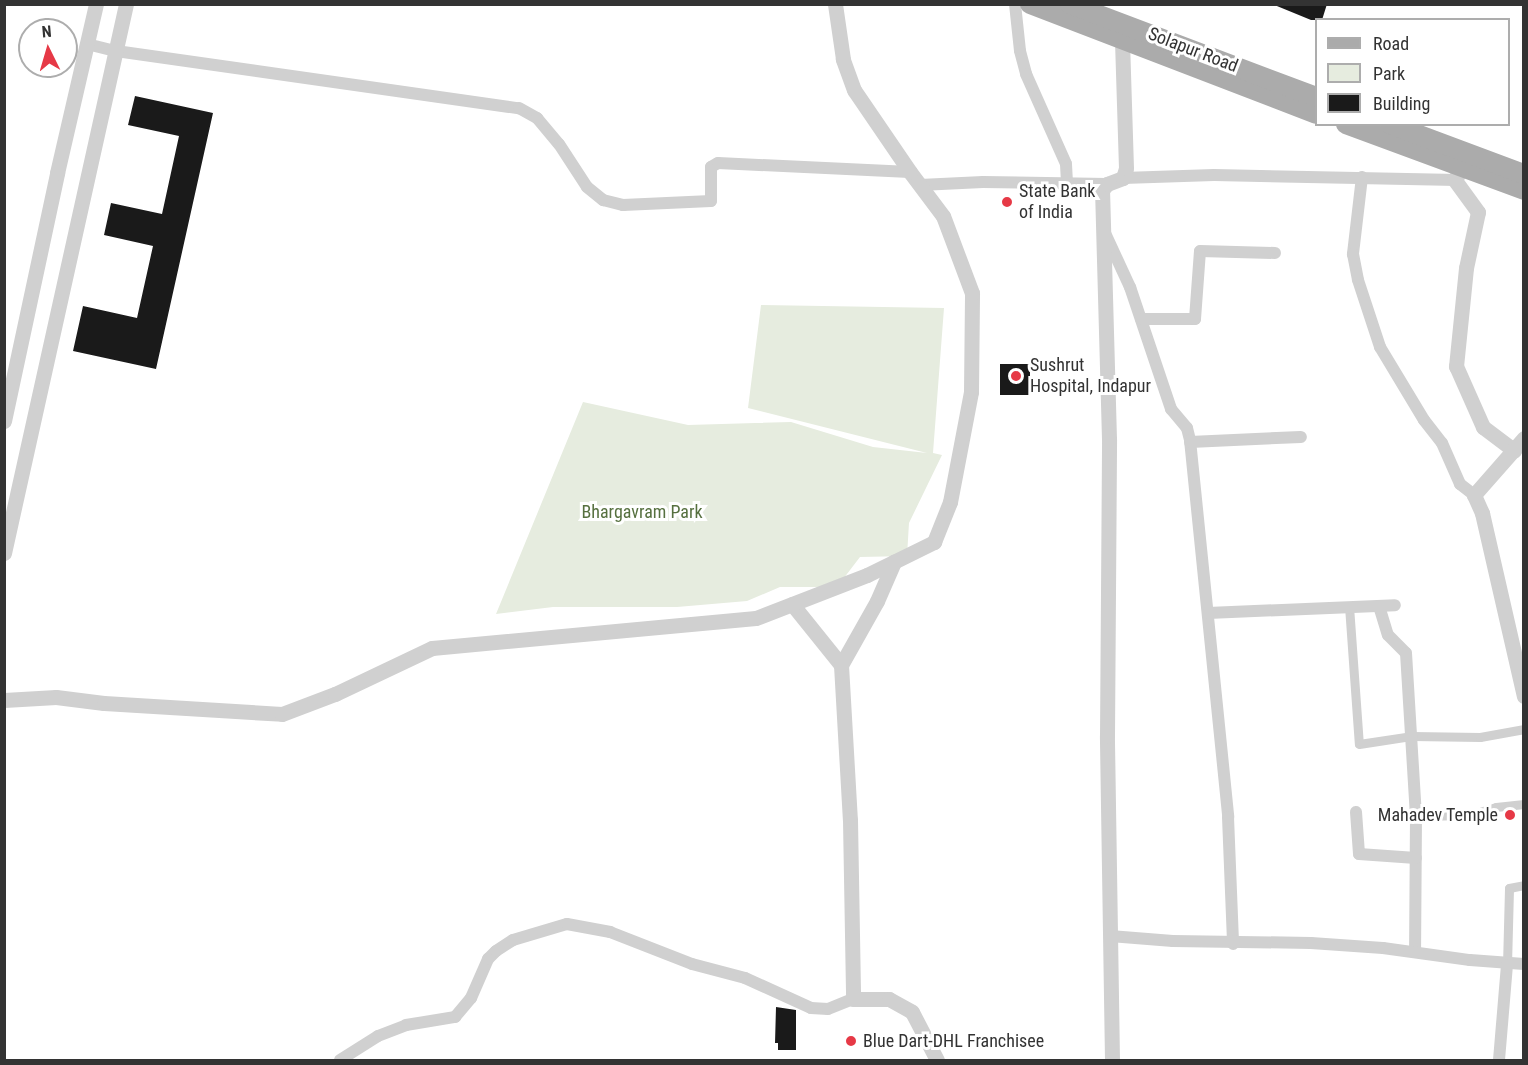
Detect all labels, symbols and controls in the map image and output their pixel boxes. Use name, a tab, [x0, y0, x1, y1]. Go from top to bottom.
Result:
north arrow	[18, 18, 78, 78]
legend	[1315, 18, 1510, 126]
text: N	[41, 22, 52, 41]
street label: Solapur Road	[1145, 23, 1241, 77]
text: Road	[1373, 33, 1409, 54]
text: Park	[1373, 63, 1405, 84]
text: Building	[1373, 93, 1430, 114]
place label: State Bank of India	[1019, 181, 1095, 224]
marker: State Bank of India	[1000, 195, 1014, 209]
place label: Sushrut Hospital, Indapur	[1030, 355, 1151, 398]
marker: Sushrut Hospital, Indapur	[1007, 367, 1025, 385]
park label: Bhargavram Park	[581, 501, 703, 523]
place label: Mahadev Temple	[1377, 804, 1498, 826]
marker: Mahadev Temple	[1503, 808, 1517, 822]
place label: Blue Dart-DHL Franchisee	[863, 1030, 1044, 1052]
marker: Blue Dart-DHL Franchisee	[844, 1034, 858, 1048]

